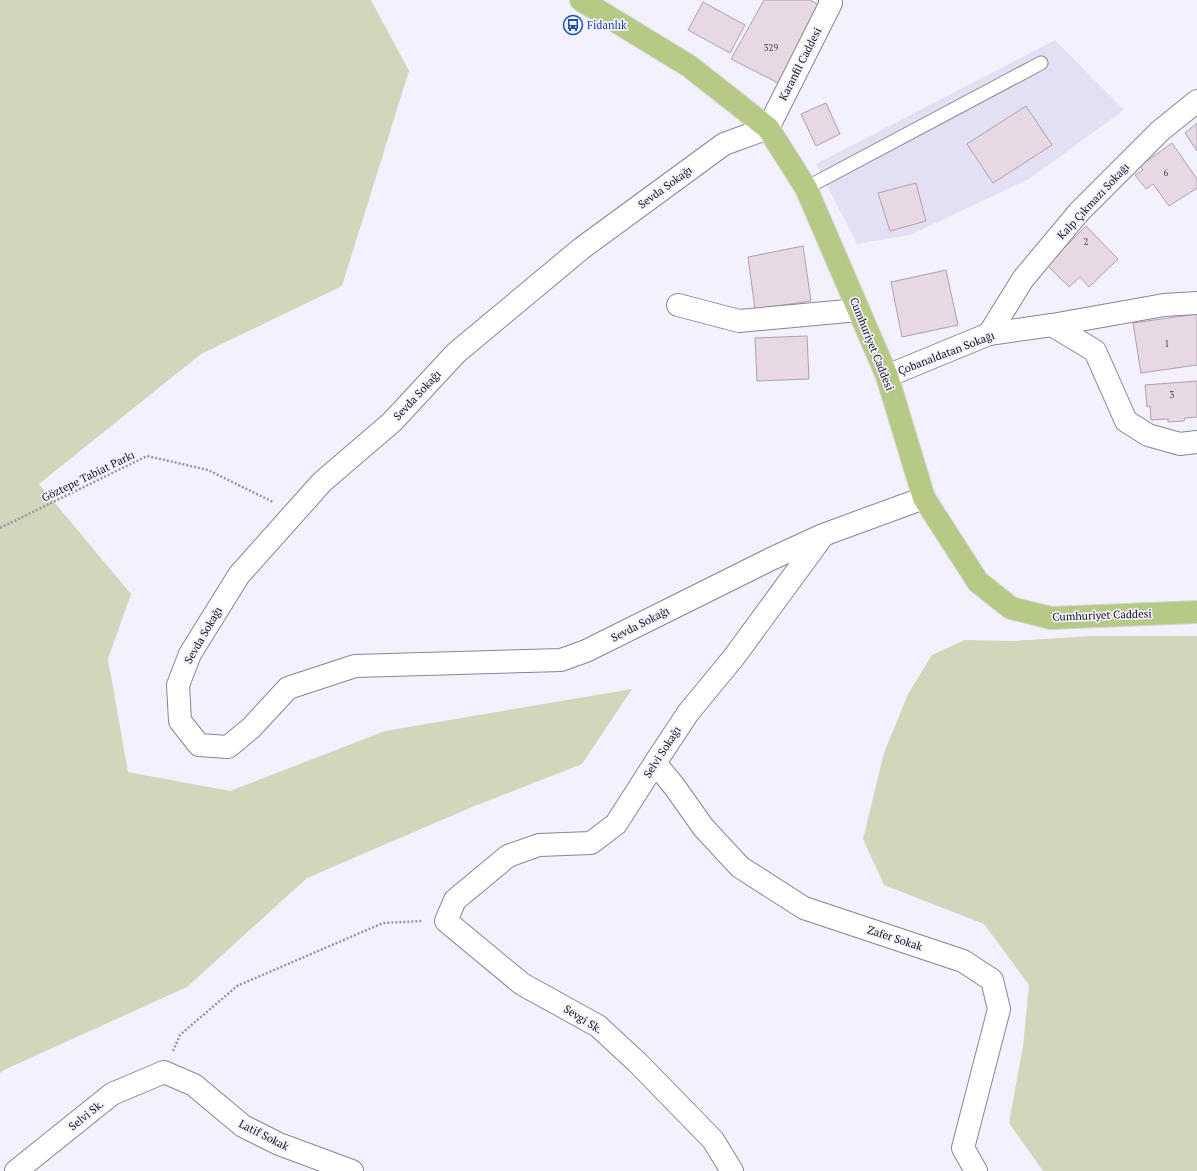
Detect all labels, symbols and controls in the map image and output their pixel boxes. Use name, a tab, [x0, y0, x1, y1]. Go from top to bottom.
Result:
bus stop icon: Fidanlık	[562, 14, 584, 36]
place label: Fidanlık	[587, 18, 627, 32]
street label: Karanfil Caddesi	[776, 25, 824, 103]
house number: 329	[764, 42, 778, 54]
street label: Kalp Çıkmazı Sokaḡı	[1054, 160, 1132, 242]
street label: Sevda Sokağı	[635, 163, 695, 211]
house number: 6	[1164, 167, 1169, 179]
house number: 2	[1084, 236, 1089, 248]
street label: Cumhuriyet Caddesi	[847, 295, 897, 393]
street label: Çobanaldatan Sokaḡı	[896, 328, 996, 378]
house number: 1	[1165, 338, 1169, 350]
street label: Sevda Sokağı	[390, 367, 444, 423]
house number: 3	[1170, 389, 1175, 401]
street label: Göztepe Tabiat Parkı	[39, 447, 137, 505]
street label: Sevda Sokağı	[609, 603, 671, 645]
street label: Sevda Sokağı	[181, 604, 225, 666]
street label: Cumhuriyet Caddesi	[1052, 606, 1152, 624]
street label: Selvi Sokağı	[640, 724, 684, 780]
street label: Zafer Sokak	[866, 923, 925, 954]
street label: Sevgi Sk.	[561, 1002, 605, 1036]
street label: Selvi Sk.	[66, 1097, 106, 1133]
street label: Latif Sokak	[237, 1116, 292, 1154]

